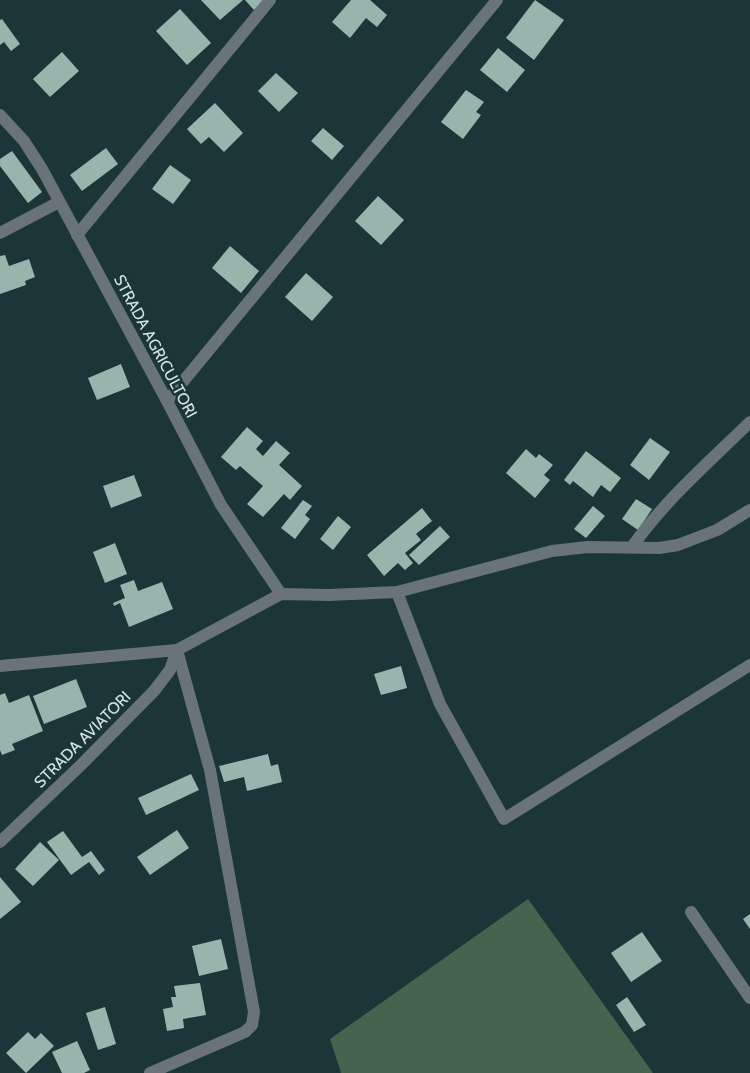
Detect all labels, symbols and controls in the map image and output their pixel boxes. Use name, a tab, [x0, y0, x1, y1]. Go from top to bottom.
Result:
street label: STRADA AGRICULTORI	[110, 272, 201, 421]
street label: STRADA AVIATORI	[30, 687, 134, 791]

